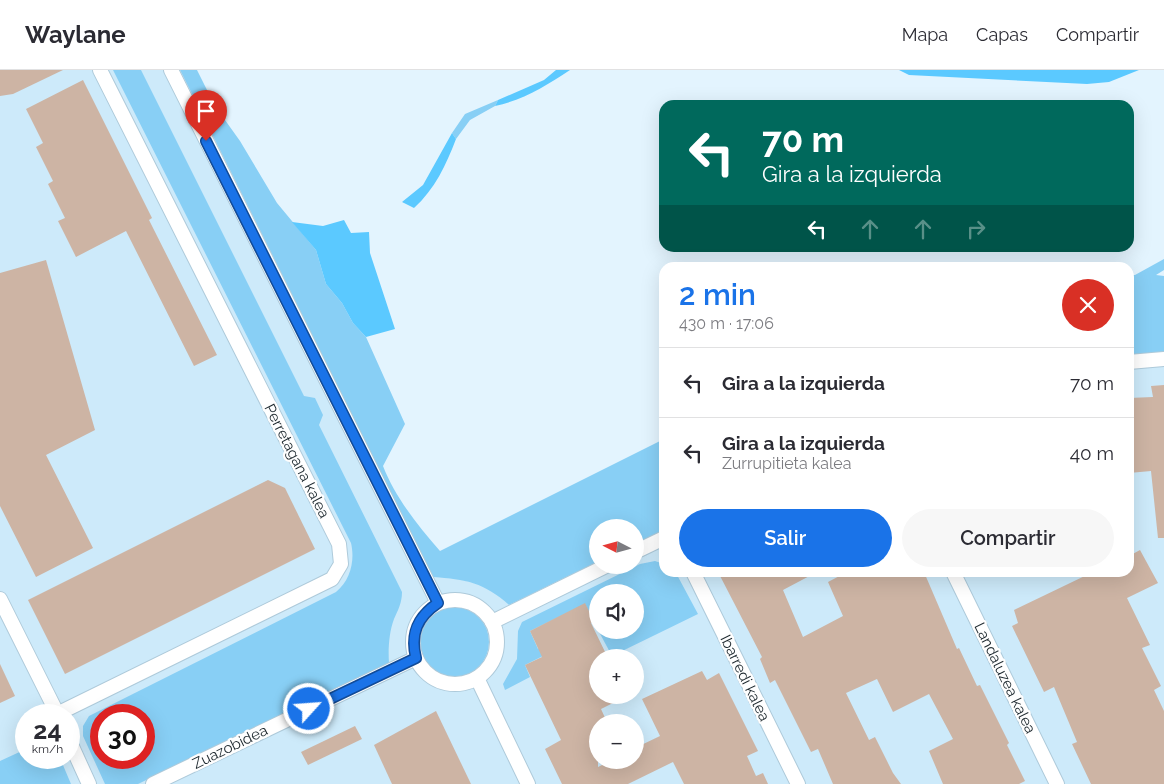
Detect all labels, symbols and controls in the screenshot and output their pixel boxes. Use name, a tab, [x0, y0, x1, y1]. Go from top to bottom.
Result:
text: Waylane	[25, 20, 126, 49]
text: Mapa	[902, 24, 948, 45]
text: Capas	[976, 24, 1028, 45]
text: Compartir	[1056, 24, 1139, 45]
pin	[185, 90, 227, 141]
icon: arrive	[192, 97, 220, 125]
text: 70 m	[762, 119, 844, 160]
icon: left	[679, 120, 744, 185]
text: Gira a la izquierda	[762, 161, 942, 187]
icon: left	[803, 215, 831, 243]
icon: ahead	[856, 215, 884, 243]
icon: ahead	[909, 215, 937, 243]
icon: right	[962, 215, 990, 243]
text: 2 min	[679, 277, 756, 312]
button: close	[1062, 279, 1114, 331]
text: 430 m · 17:06	[679, 314, 774, 333]
icon: left	[679, 369, 707, 397]
text: Gira a la izquierda	[722, 372, 885, 394]
text: 70 m	[1070, 372, 1114, 394]
street label: Perretagana kalea	[260, 401, 334, 521]
text: Gira a la izquierda	[722, 432, 885, 454]
icon: left	[679, 439, 707, 467]
text: 40 m	[1070, 442, 1114, 464]
text: Zurrupitieta kalea	[722, 454, 851, 473]
button: Salir	[679, 509, 892, 567]
button: Compartir	[902, 509, 1114, 567]
north arrow	[589, 519, 644, 574]
map controls	[589, 519, 644, 769]
button: sound	[589, 584, 644, 639]
street label: Landaluzea kalea	[970, 620, 1040, 736]
street label: Ibarredi kalea	[716, 632, 774, 724]
button: +	[589, 649, 644, 704]
position arrow	[282, 682, 334, 734]
speed limit sign: 30	[90, 704, 155, 769]
button: −	[589, 714, 644, 769]
text: 24	[33, 715, 62, 745]
street label: Zuazobidea	[190, 721, 270, 773]
text: km/h	[32, 742, 63, 756]

